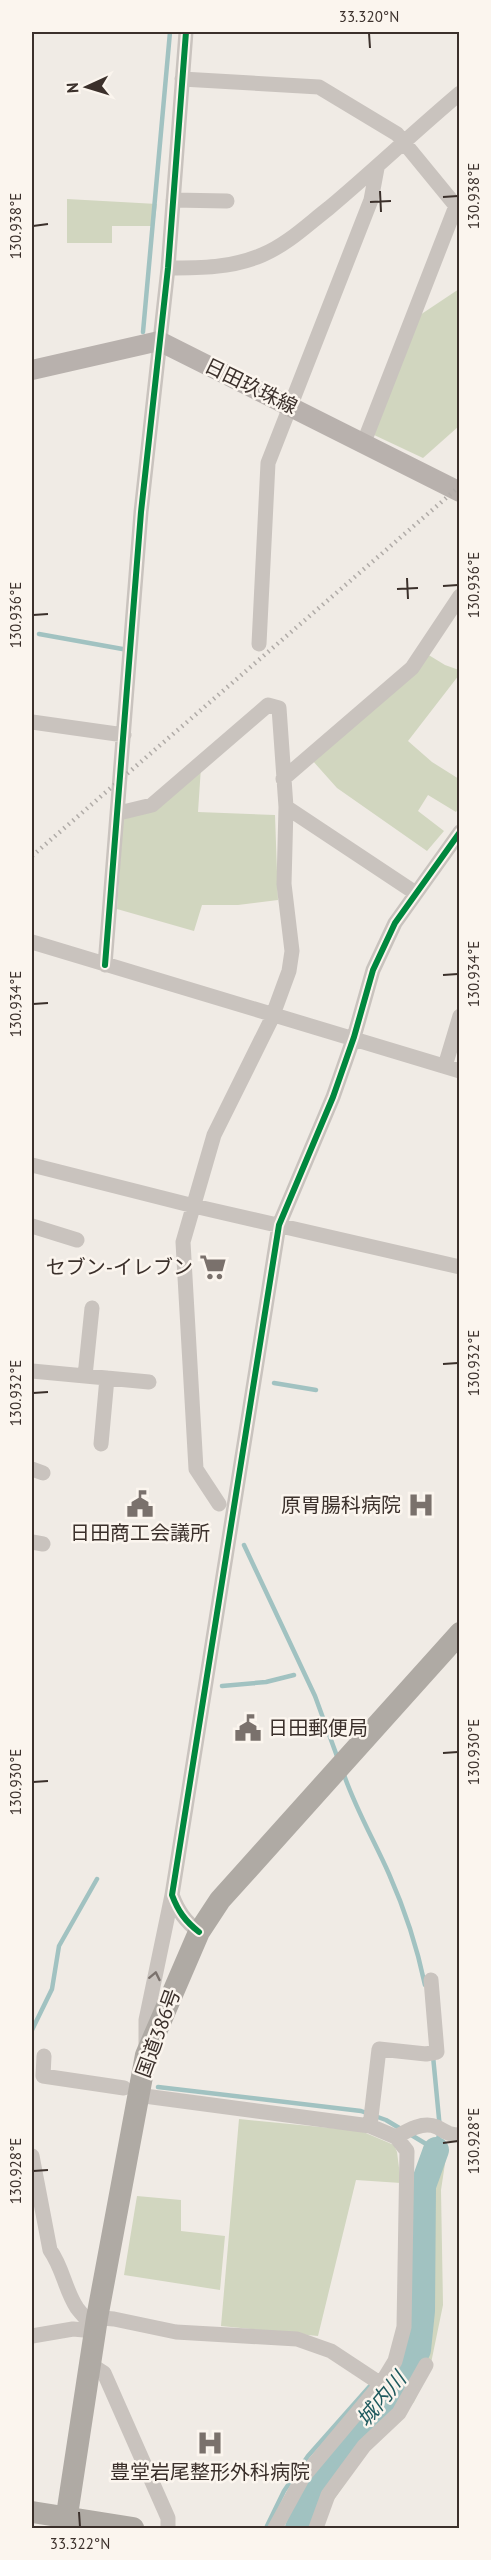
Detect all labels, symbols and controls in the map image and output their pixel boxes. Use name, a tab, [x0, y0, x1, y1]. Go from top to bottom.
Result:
text: 33.320°N	[339, 7, 399, 26]
north arrow	[57, 57, 117, 117]
text: N	[62, 82, 82, 94]
text: 130.938°E	[464, 163, 483, 229]
text: 130.938°E	[6, 193, 25, 259]
street label: 日田玖珠線	[200, 352, 302, 420]
text: 130.936°E	[464, 552, 483, 618]
text: 130.936°E	[6, 582, 25, 648]
text: 130.934°E	[464, 941, 483, 1007]
text: 130.934°E	[6, 971, 25, 1037]
supermarket icon: セブン-イレブン	[198, 1252, 228, 1282]
place label: セブン-イレブン	[46, 1254, 193, 1280]
text: 130.932°E	[464, 1330, 483, 1396]
text: 130.932°E	[6, 1360, 25, 1426]
public building icon: 日田商工会議所	[125, 1489, 155, 1519]
hospital icon: 原胃腸科病院	[406, 1490, 436, 1520]
place label: 原胃腸科病院	[281, 1492, 401, 1518]
place label: 日田商工会議所	[70, 1520, 210, 1546]
public building icon: 日田郵便局	[233, 1713, 263, 1743]
place label: 日田郵便局	[268, 1715, 368, 1741]
text: 130.930°E	[464, 1719, 483, 1785]
text: 130.930°E	[6, 1749, 25, 1815]
one-way arrow	[148, 1971, 161, 1981]
street label: 国道386号	[130, 1985, 186, 2081]
text: 130.928°E	[464, 2108, 483, 2174]
text: 130.928°E	[6, 2138, 25, 2204]
water label: 城内川	[350, 2365, 413, 2432]
hospital icon: 豊堂岩尾整形外科病院	[195, 2428, 225, 2458]
place label: 豊堂岩尾整形外科病院	[110, 2459, 310, 2485]
text: 33.322°N	[50, 2534, 110, 2553]

